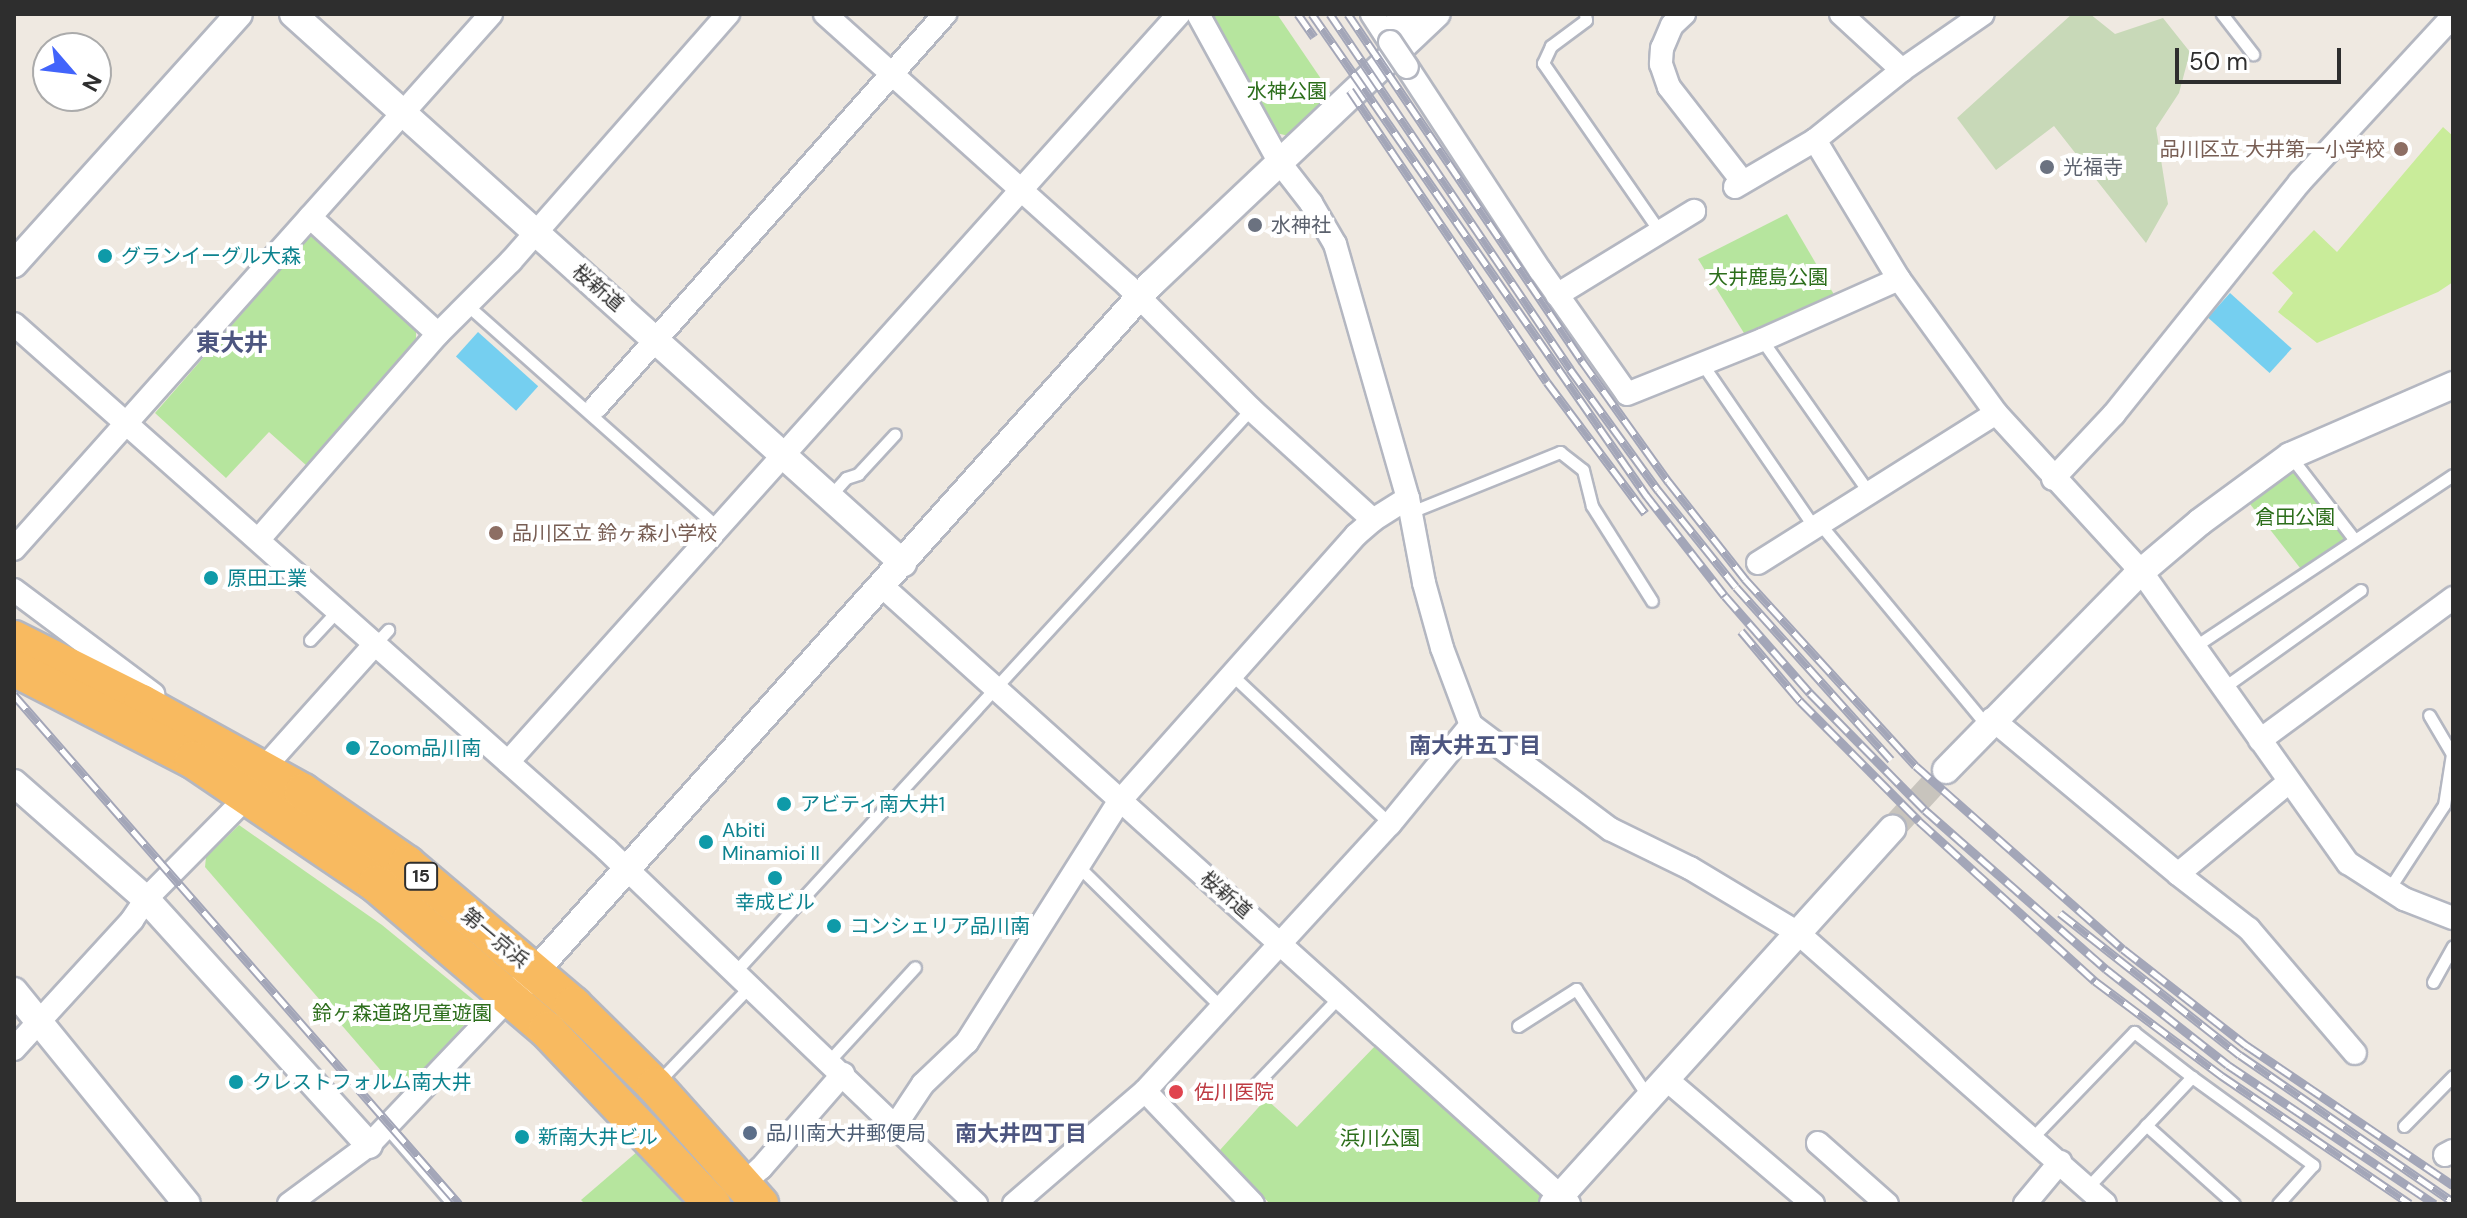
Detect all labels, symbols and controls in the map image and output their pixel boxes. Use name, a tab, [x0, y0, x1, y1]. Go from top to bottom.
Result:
north arrow	[32, 32, 112, 112]
scale bar	[2179, 32, 2345, 82]
text: 50 m	[2189, 46, 2248, 77]
text: N	[75, 69, 108, 96]
park label: 水神公園	[1247, 79, 1327, 103]
place label: 品川区立 大井第一小学校	[2160, 137, 2385, 161]
marker: 品川区立 大井第一小学校	[2392, 140, 2410, 158]
place label: 光福寺	[2063, 155, 2123, 179]
marker: 光福寺	[2038, 158, 2056, 176]
place label: 水神社	[1271, 213, 1331, 237]
marker: 水神社	[1246, 216, 1264, 234]
place label: グランイーグル大森	[121, 244, 301, 268]
marker: グランイーグル大森	[96, 247, 114, 265]
street label: 桜新道	[567, 259, 629, 317]
park label: 大井鹿島公園	[1708, 265, 1828, 289]
district label: 東大井	[196, 329, 268, 357]
park label: 倉田公園	[2255, 505, 2335, 529]
place label: 品川区立 鈴ヶ森小学校	[512, 521, 717, 545]
marker: 品川区立 鈴ヶ森小学校	[487, 524, 505, 542]
place label: 原田工業	[227, 566, 307, 590]
marker: 原田工業	[202, 569, 220, 587]
district label: 南大井五丁目	[1409, 733, 1541, 759]
place label: Zoom品川南	[369, 736, 481, 760]
marker: Zoom品川南	[344, 739, 362, 757]
place label: アビティ南大井1	[800, 792, 946, 816]
marker: アビティ南大井1	[775, 795, 793, 813]
place label: Abiti Minamioi II	[722, 818, 820, 865]
marker: Abiti Minamioi II	[697, 833, 715, 851]
road number: 15	[403, 862, 439, 890]
street label: 桜新道	[1195, 866, 1257, 924]
marker: 幸成ビル	[766, 869, 784, 887]
place label: 幸成ビル	[735, 890, 815, 914]
street label: 第一京浜	[457, 903, 533, 973]
place label: コンシェリア品川南	[850, 914, 1030, 938]
marker: コンシェリア品川南	[825, 917, 843, 935]
park label: 鈴ヶ森道路児童遊園	[312, 1001, 492, 1025]
place label: クレストフォルム南大井	[252, 1070, 472, 1094]
marker: クレストフォルム南大井	[227, 1073, 245, 1091]
place label: 佐川医院	[1194, 1080, 1274, 1104]
marker: 佐川医院	[1165, 1081, 1187, 1103]
place label: 品川南大井郵便局	[766, 1121, 926, 1145]
district label: 南大井四丁目	[955, 1121, 1087, 1147]
marker: 品川南大井郵便局	[741, 1124, 759, 1142]
place label: 新南大井ビル	[538, 1125, 658, 1149]
park label: 浜川公園	[1340, 1126, 1420, 1150]
marker: 新南大井ビル	[513, 1128, 531, 1146]

